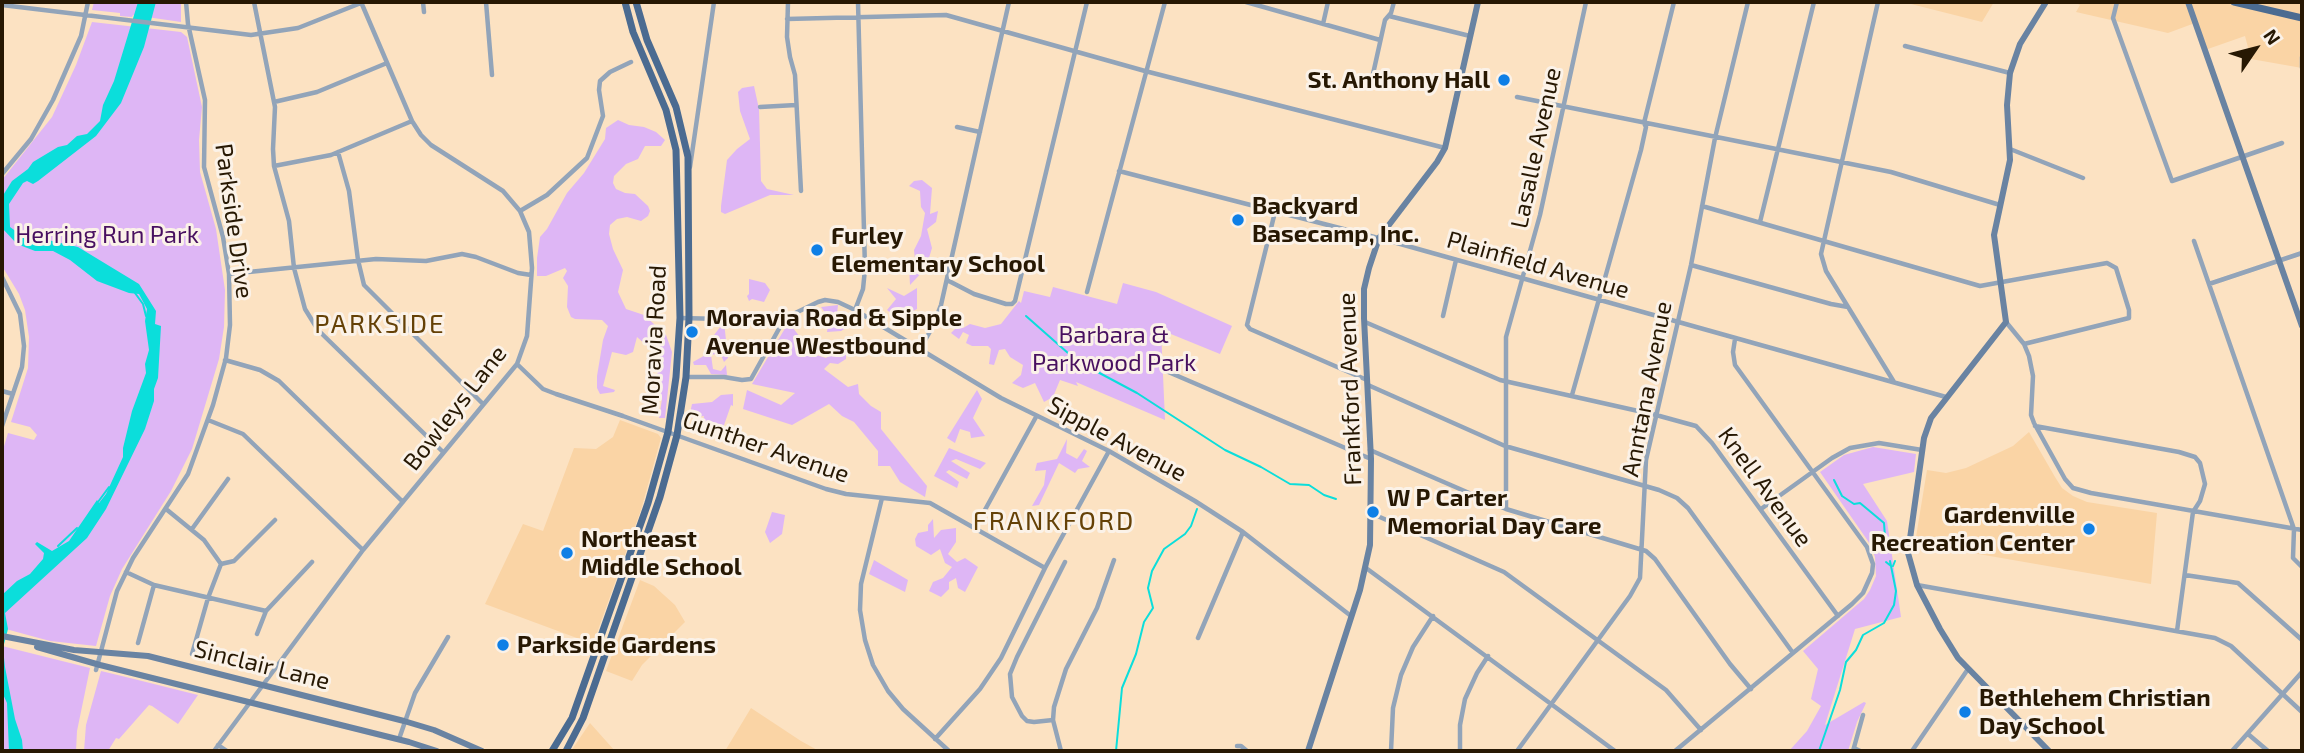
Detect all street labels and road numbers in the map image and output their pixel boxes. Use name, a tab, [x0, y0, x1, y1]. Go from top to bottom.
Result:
street label: Lasalle Avenue	[1505, 65, 1567, 231]
street label: Parkside Drive	[209, 142, 259, 300]
street label: Plainfield Avenue	[1443, 225, 1633, 305]
street label: Moravia Road	[636, 264, 672, 416]
street label: Frankford Avenue	[1332, 292, 1368, 486]
street label: Anntana Avenue	[1616, 299, 1678, 479]
street label: Bowleys Lane	[397, 340, 513, 476]
street label: Sipple Avenue	[1043, 390, 1191, 488]
street label: Gunther Avenue	[679, 405, 853, 489]
street label: Knell Avenue	[1712, 421, 1818, 553]
street label: Sinclair Lane	[191, 634, 333, 696]

